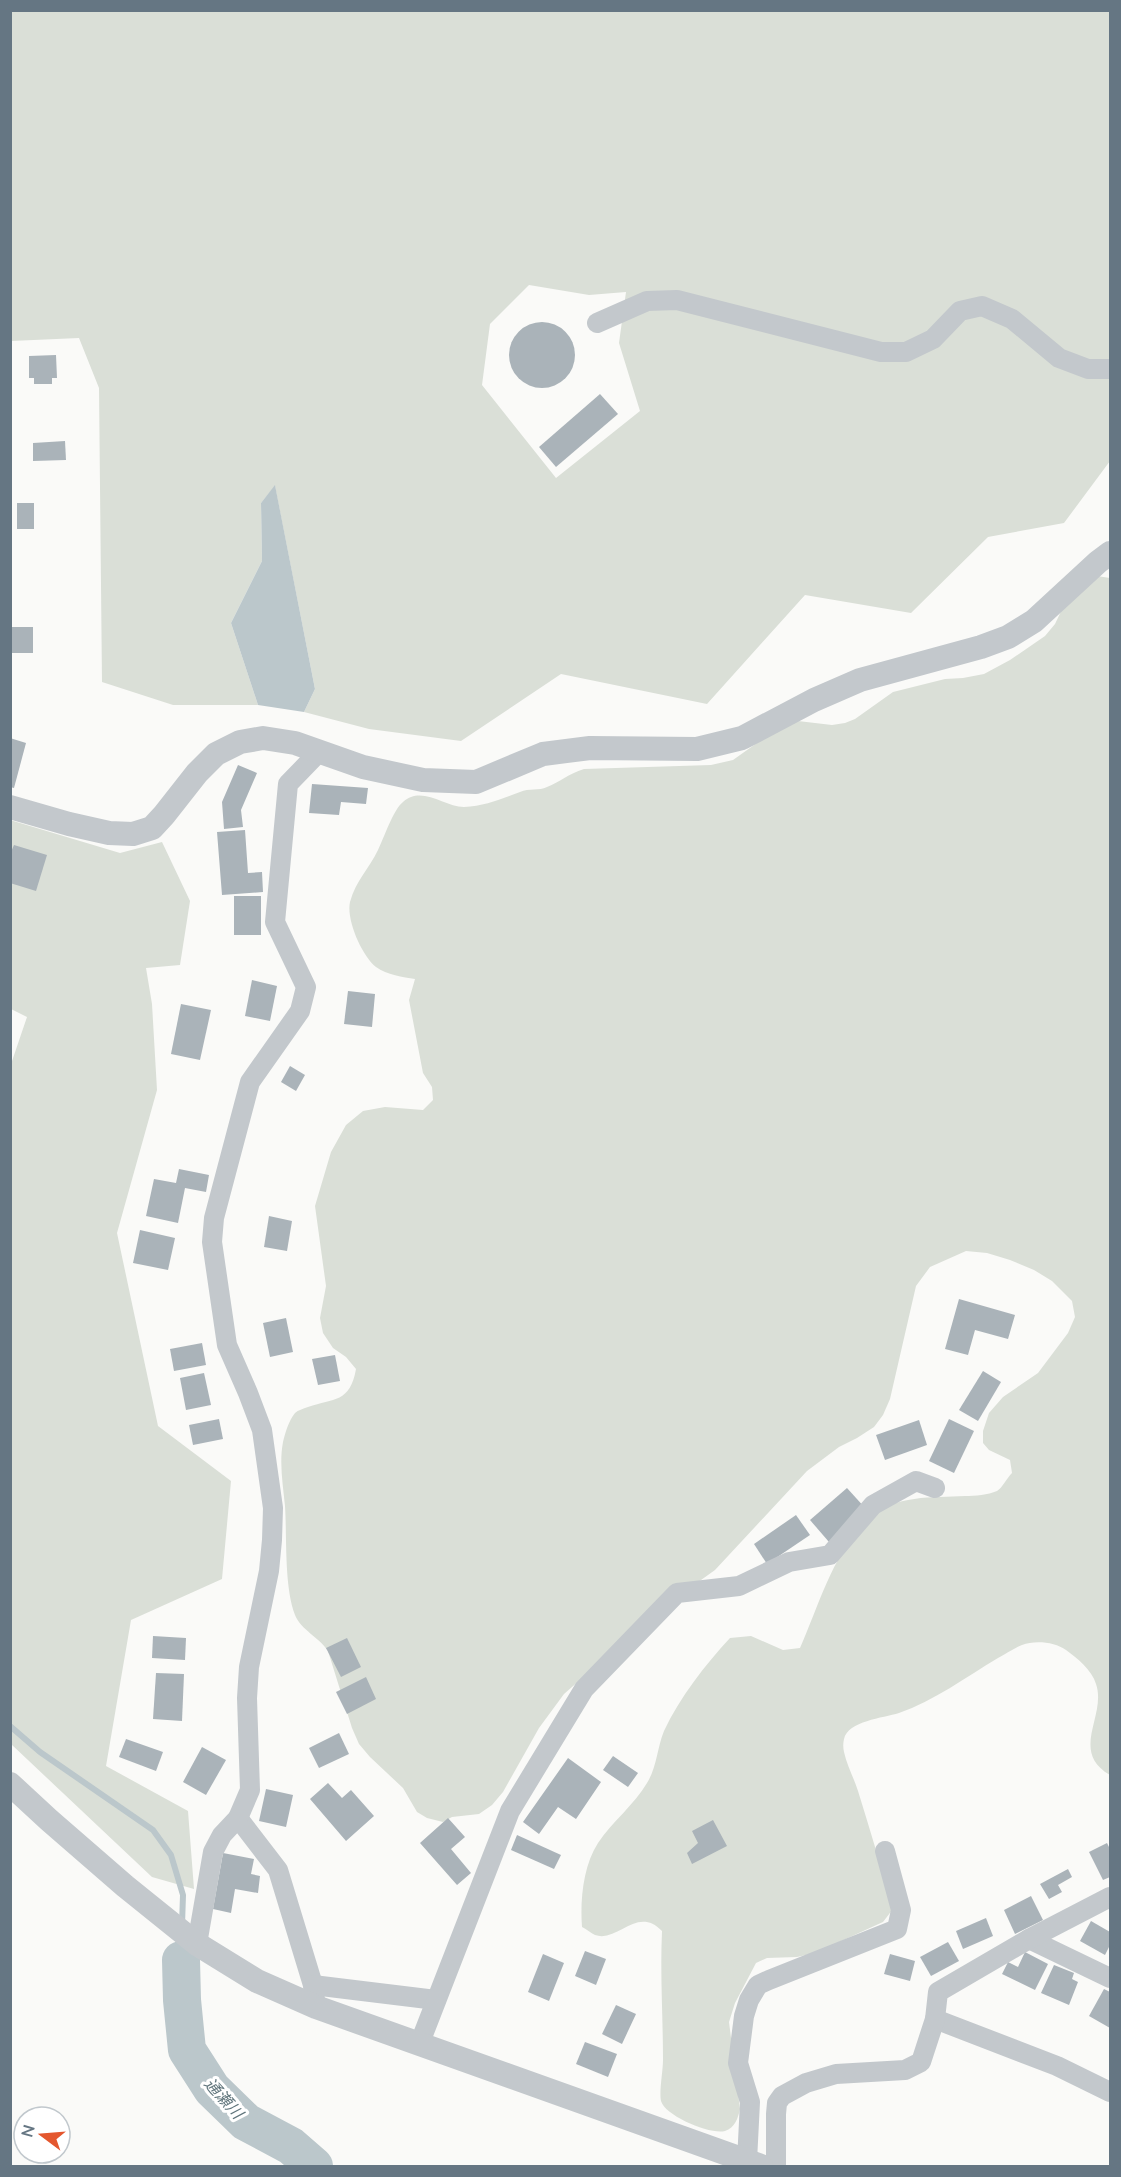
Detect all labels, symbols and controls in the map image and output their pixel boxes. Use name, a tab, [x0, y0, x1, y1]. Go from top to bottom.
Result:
water label: 通瀬川	[199, 2073, 249, 2125]
north arrow	[12, 2105, 72, 2165]
text: N	[16, 2122, 41, 2140]

